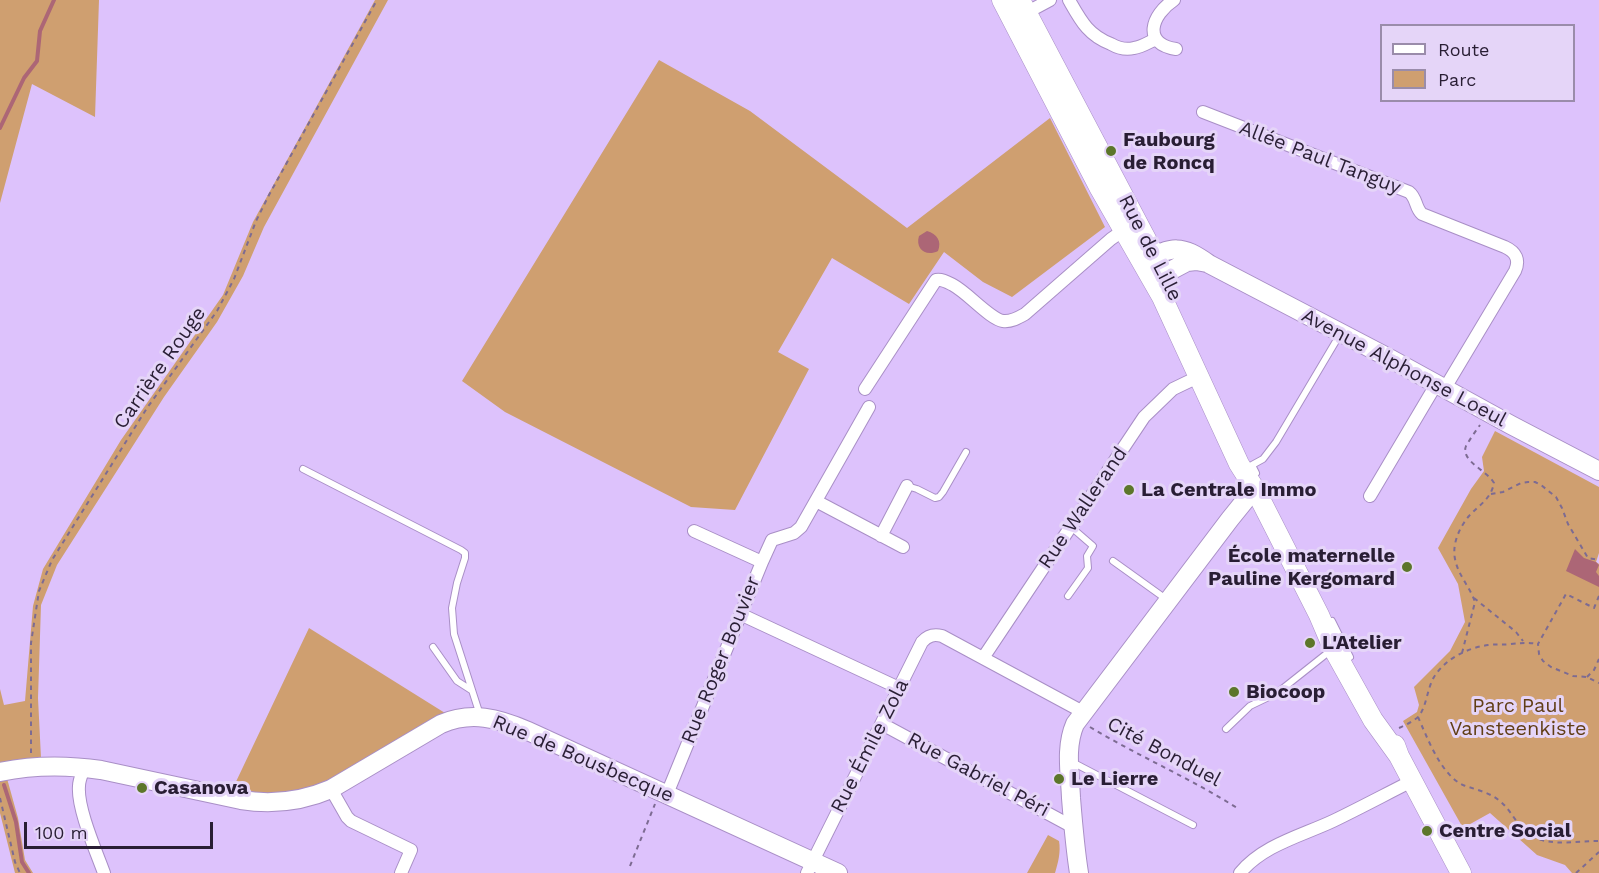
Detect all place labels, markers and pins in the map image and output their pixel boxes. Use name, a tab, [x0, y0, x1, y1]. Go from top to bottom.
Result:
place label: Faubourg de Roncq	[1123, 128, 1215, 175]
marker: Faubourg de Roncq	[1104, 144, 1118, 158]
place label: La Centrale Immo	[1141, 478, 1316, 502]
marker: La Centrale Immo	[1122, 483, 1136, 497]
place label: École maternelle Pauline Kergomard	[1208, 544, 1395, 591]
marker: École maternelle Pauline Kergomard	[1400, 560, 1414, 574]
place label: L'Atelier	[1322, 631, 1402, 655]
marker: L'Atelier	[1303, 636, 1317, 650]
place label: Biocoop	[1246, 680, 1325, 704]
marker: Biocoop	[1227, 685, 1241, 699]
place label: Le Lierre	[1071, 767, 1158, 791]
marker: Le Lierre	[1052, 772, 1066, 786]
place label: Casanova	[154, 776, 248, 800]
marker: Casanova	[135, 781, 149, 795]
place label: Centre Social	[1439, 819, 1571, 843]
marker: Centre Social	[1420, 824, 1434, 838]

